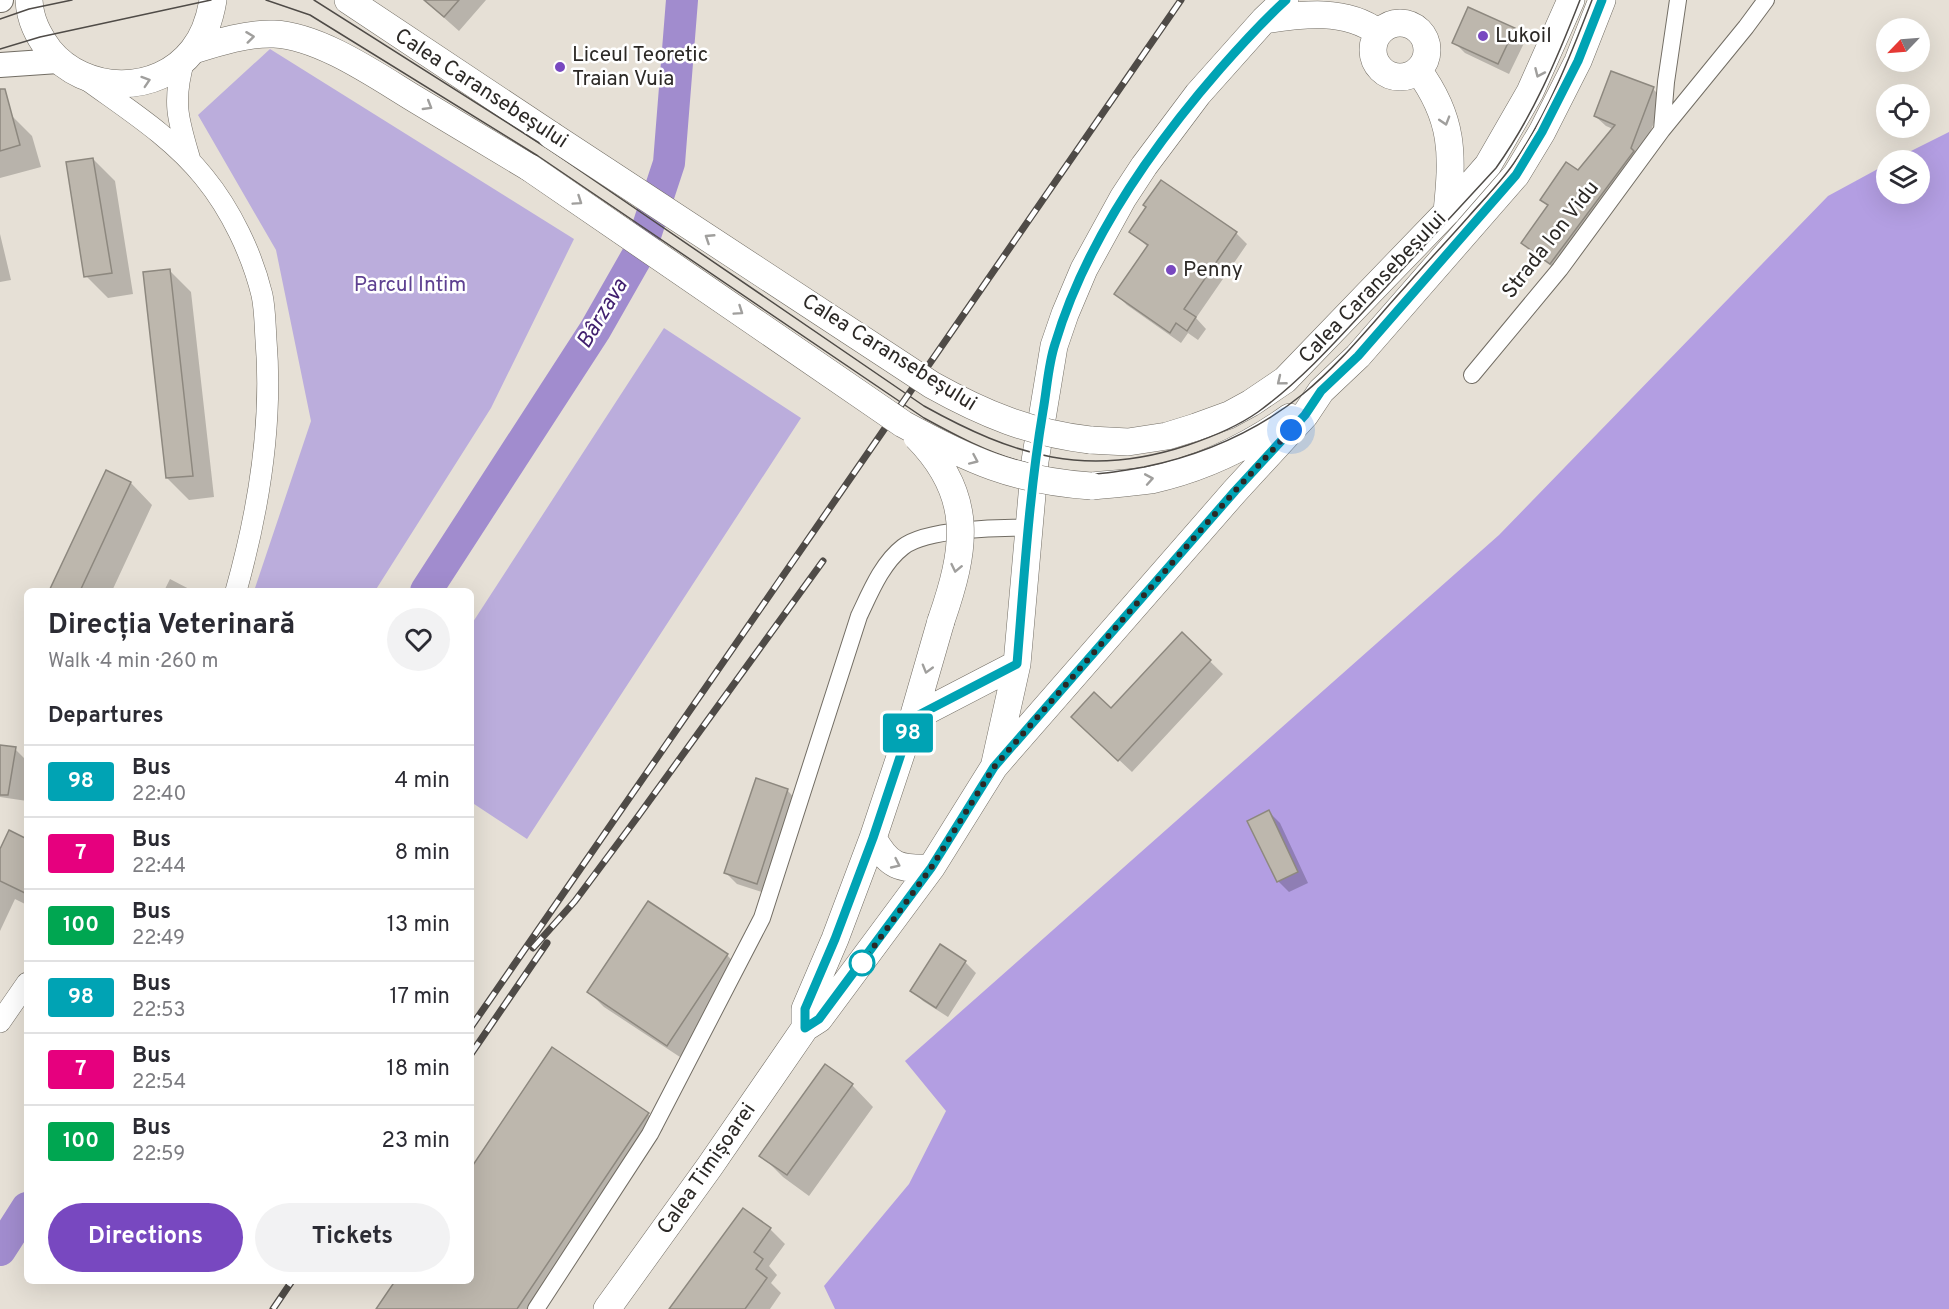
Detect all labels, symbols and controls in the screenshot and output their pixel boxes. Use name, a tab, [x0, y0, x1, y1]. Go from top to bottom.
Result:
north arrow	[1876, 18, 1930, 72]
map controls	[1876, 18, 1930, 204]
street label: Calea Caransebeșului	[389, 23, 573, 155]
place label: Lukoil	[1495, 23, 1552, 50]
marker: Lukoil	[1476, 29, 1490, 43]
one-way arrow	[246, 31, 255, 43]
place label: Liceul Teoretic Traian Vuia	[572, 42, 708, 93]
marker: Liceul Teoretic Traian Vuia	[553, 60, 567, 74]
one-way arrow	[1534, 66, 1546, 77]
one-way arrow	[140, 75, 151, 88]
button: locate	[1876, 84, 1930, 138]
one-way arrow	[422, 99, 432, 111]
one-way arrow	[1438, 115, 1450, 126]
button: layers	[1876, 150, 1930, 204]
street label: Strada Ion Vidu	[1496, 176, 1606, 304]
one-way arrow	[571, 194, 582, 205]
street label: Calea Caransebeșului	[1293, 206, 1453, 370]
one-way arrow	[704, 234, 715, 245]
place label: Penny	[1183, 257, 1243, 284]
marker: Penny	[1164, 263, 1178, 277]
park label: Parcul Intim	[354, 272, 466, 299]
water label: Bârzava	[572, 274, 635, 354]
street label: Calea Caransebeșului	[796, 288, 982, 418]
one-way arrow	[732, 304, 743, 315]
one-way arrow	[1277, 374, 1288, 385]
your location	[1276, 415, 1306, 445]
one-way arrow	[968, 453, 979, 465]
one-way arrow	[1144, 474, 1154, 486]
one-way arrow	[951, 563, 964, 573]
text: Direcția Veterinară	[48, 608, 295, 644]
button: heart	[387, 608, 450, 671]
text: Walk · 4 min · 260 m	[48, 649, 219, 675]
one-way arrow	[922, 663, 934, 674]
text: Departures	[48, 703, 164, 730]
line badge: 98	[881, 714, 935, 752]
text: 98	[895, 720, 921, 747]
text: Bus	[132, 755, 171, 782]
text: 98	[68, 768, 94, 795]
text: 4 min	[395, 768, 450, 795]
text: 22:40	[132, 782, 186, 808]
text: Bus	[132, 827, 171, 854]
text: 7	[75, 840, 87, 867]
text: 8 min	[395, 840, 450, 867]
text: 22:44	[132, 854, 186, 880]
one-way arrow	[890, 856, 901, 868]
text: Bus	[132, 899, 171, 926]
text: 100	[63, 912, 99, 939]
text: 13 min	[387, 912, 450, 939]
text: 22:49	[132, 926, 185, 952]
unlabelled marker	[849, 950, 875, 976]
text: Bus	[132, 971, 171, 998]
text: 98	[68, 984, 94, 1011]
text: 17 min	[390, 984, 450, 1011]
text: 22:53	[132, 998, 185, 1024]
text: Bus	[132, 1043, 171, 1070]
text: 7	[75, 1056, 87, 1083]
text: 18 min	[387, 1056, 450, 1083]
text: 22:54	[132, 1070, 186, 1096]
street label: Calea Timișoarei	[652, 1098, 762, 1240]
text: Bus	[132, 1115, 171, 1142]
text: 100	[63, 1128, 99, 1155]
text: 23 min	[382, 1128, 450, 1155]
text: 22:59	[132, 1142, 185, 1168]
button: Directions	[48, 1203, 243, 1272]
button: Tickets	[255, 1203, 450, 1272]

